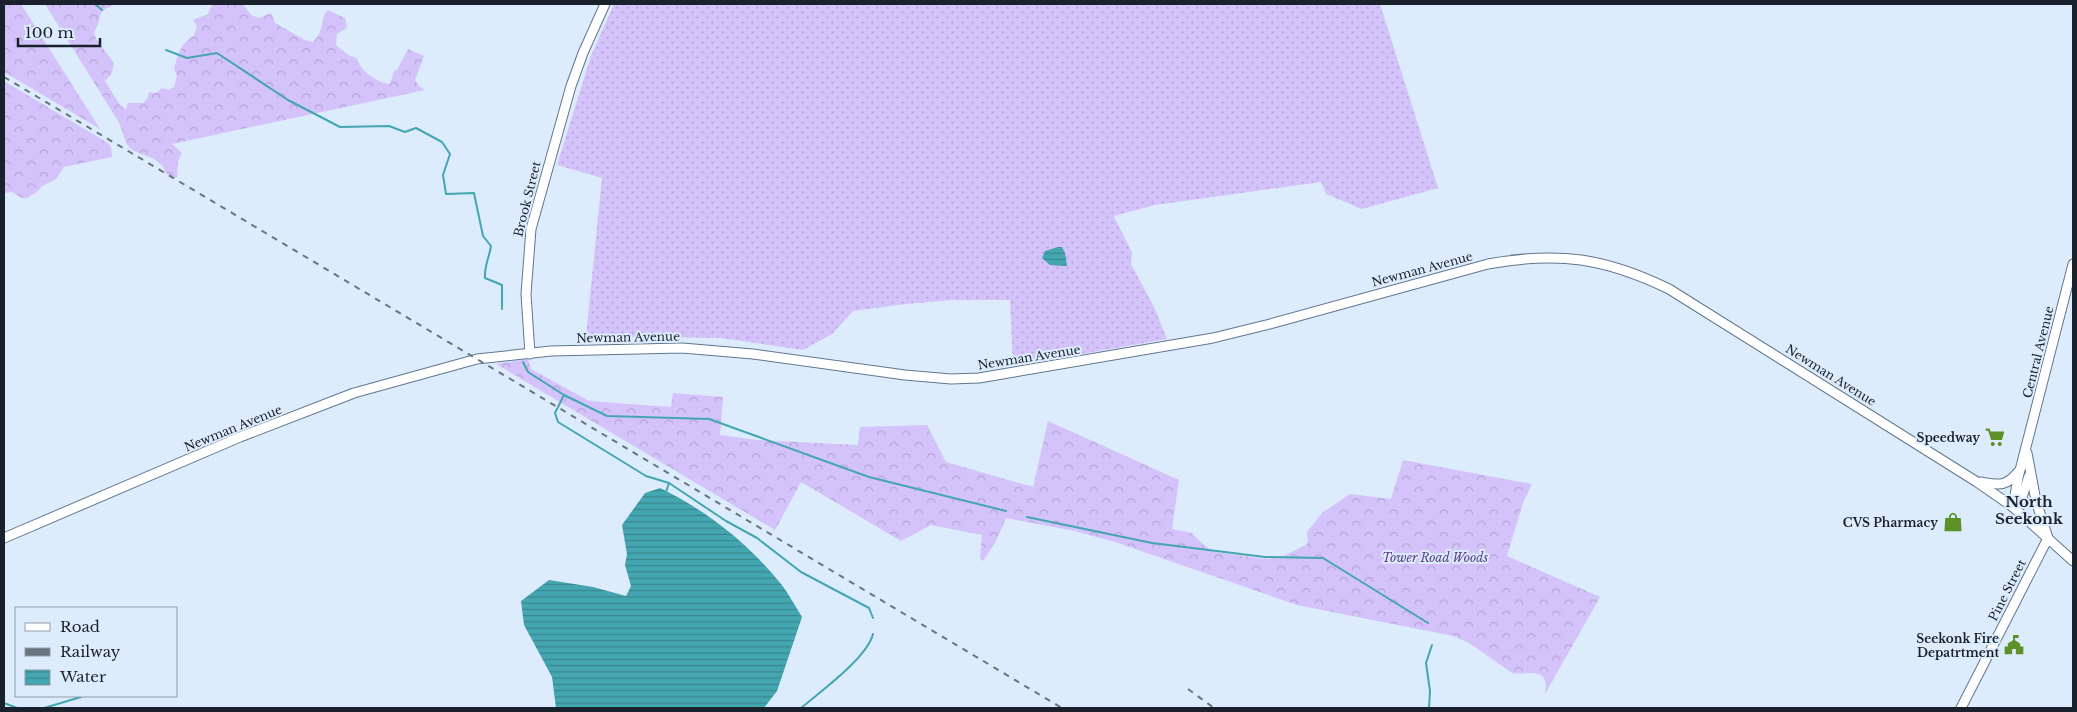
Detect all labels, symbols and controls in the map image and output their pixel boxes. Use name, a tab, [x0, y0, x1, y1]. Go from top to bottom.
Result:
scale bar	[18, 15, 100, 47]
text: 100 m	[25, 23, 74, 42]
street label: Brook Street	[510, 159, 544, 238]
street label: Newman Avenue	[1370, 248, 1474, 290]
street label: Central Avenue	[2019, 304, 2057, 400]
street label: Newman Avenue	[576, 329, 680, 345]
street label: Newman Avenue	[977, 341, 1082, 373]
street label: Newman Avenue	[1783, 341, 1879, 409]
street label: Newman Avenue	[182, 402, 284, 454]
supermarket icon: Speedway	[1984, 426, 2006, 448]
place label: Speedway	[1917, 430, 1980, 445]
district label: North Seekonk	[1995, 492, 2064, 528]
shop icon: CVS Pharmacy	[1942, 511, 1964, 533]
place label: CVS Pharmacy	[1843, 515, 1938, 530]
park label: Tower Road Woods	[1382, 550, 1489, 565]
street label: Pine Street	[1985, 556, 2029, 623]
legend	[15, 607, 178, 697]
text: Road	[60, 617, 100, 636]
place label: Seekonk Fire Depatrtment	[1916, 631, 1999, 660]
public building icon: Seekonk Fire Depatrtment	[2003, 634, 2025, 656]
text: Railway	[60, 642, 121, 661]
text: Water	[59, 667, 107, 686]

